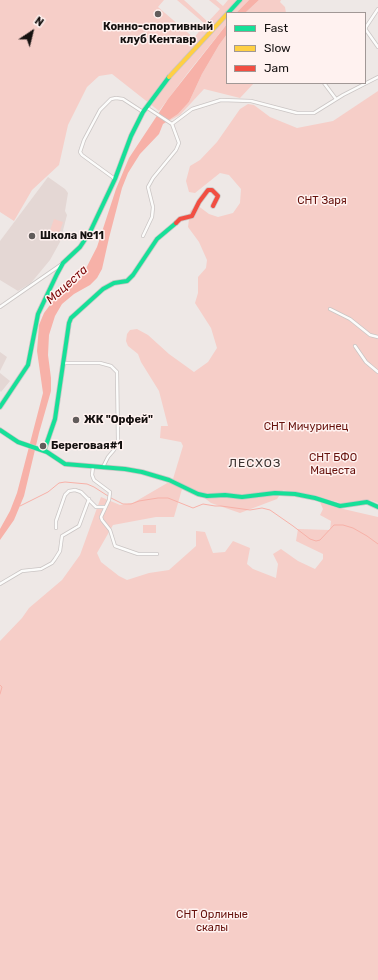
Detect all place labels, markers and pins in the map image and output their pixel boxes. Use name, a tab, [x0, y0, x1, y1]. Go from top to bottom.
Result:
marker: Конно-спортивный клуб Кентавр	[153, 9, 163, 19]
place label: Конно-спортивный клуб Кентавр	[103, 20, 213, 46]
place label: Школа №11	[40, 229, 104, 243]
marker: Школа №11	[27, 231, 37, 241]
place label: ЖК "Орфей"	[84, 413, 153, 427]
marker: ЖК "Орфей"	[71, 415, 81, 425]
place label: Береговая#1	[51, 439, 123, 453]
marker: Береговая#1	[38, 441, 48, 451]

